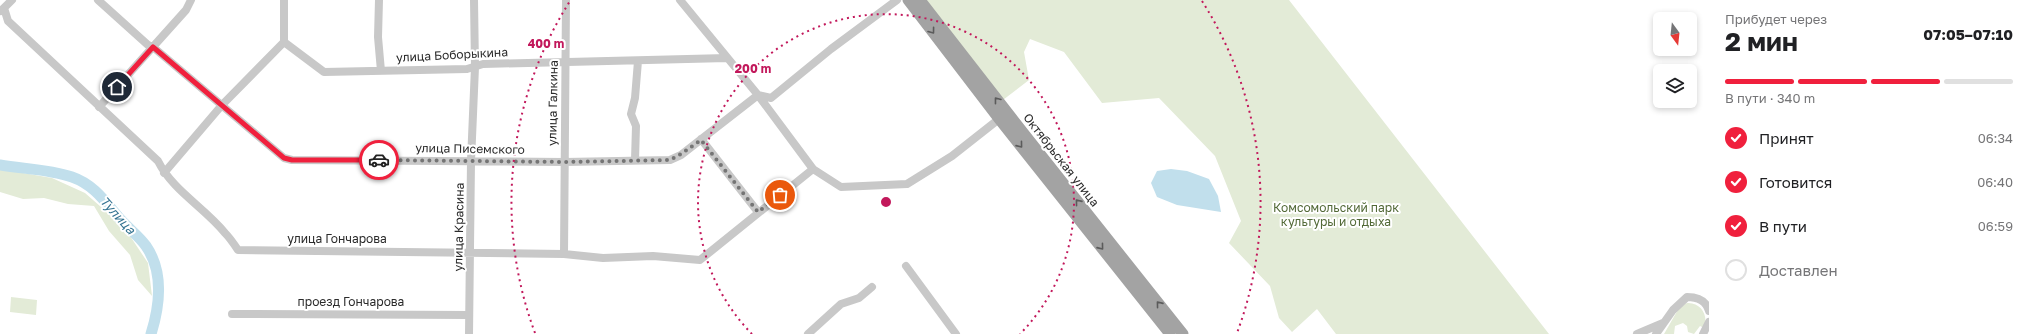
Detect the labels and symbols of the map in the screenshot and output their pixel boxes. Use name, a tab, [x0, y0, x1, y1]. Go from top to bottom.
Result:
north arrow	[1653, 12, 1697, 56]
one-way arrow	[927, 27, 934, 34]
text: 400 m	[528, 36, 564, 51]
street label: улица Боборыкина	[396, 44, 508, 65]
street label: улица Галкина	[544, 60, 561, 146]
text: 200 m	[735, 61, 771, 76]
pin	[100, 70, 134, 104]
one-way arrow	[995, 97, 1002, 104]
street label: Октябрьская улица	[1020, 110, 1103, 209]
courier	[359, 140, 399, 180]
street label: улица Писемского	[415, 140, 525, 157]
one-way arrow	[1015, 140, 1022, 147]
pin	[763, 178, 797, 212]
street label: улица Красина	[450, 183, 467, 271]
water label: Тулица	[97, 193, 139, 238]
centre of rings	[879, 195, 893, 209]
one-way arrow	[1076, 199, 1083, 206]
park label: Комсомольский парк культуры и отдыха	[1273, 200, 1399, 229]
street label: улица Гончарова	[287, 231, 387, 246]
one-way arrow	[1096, 242, 1103, 249]
street label: проезд Гончарова	[298, 294, 404, 309]
one-way arrow	[1157, 301, 1164, 308]

